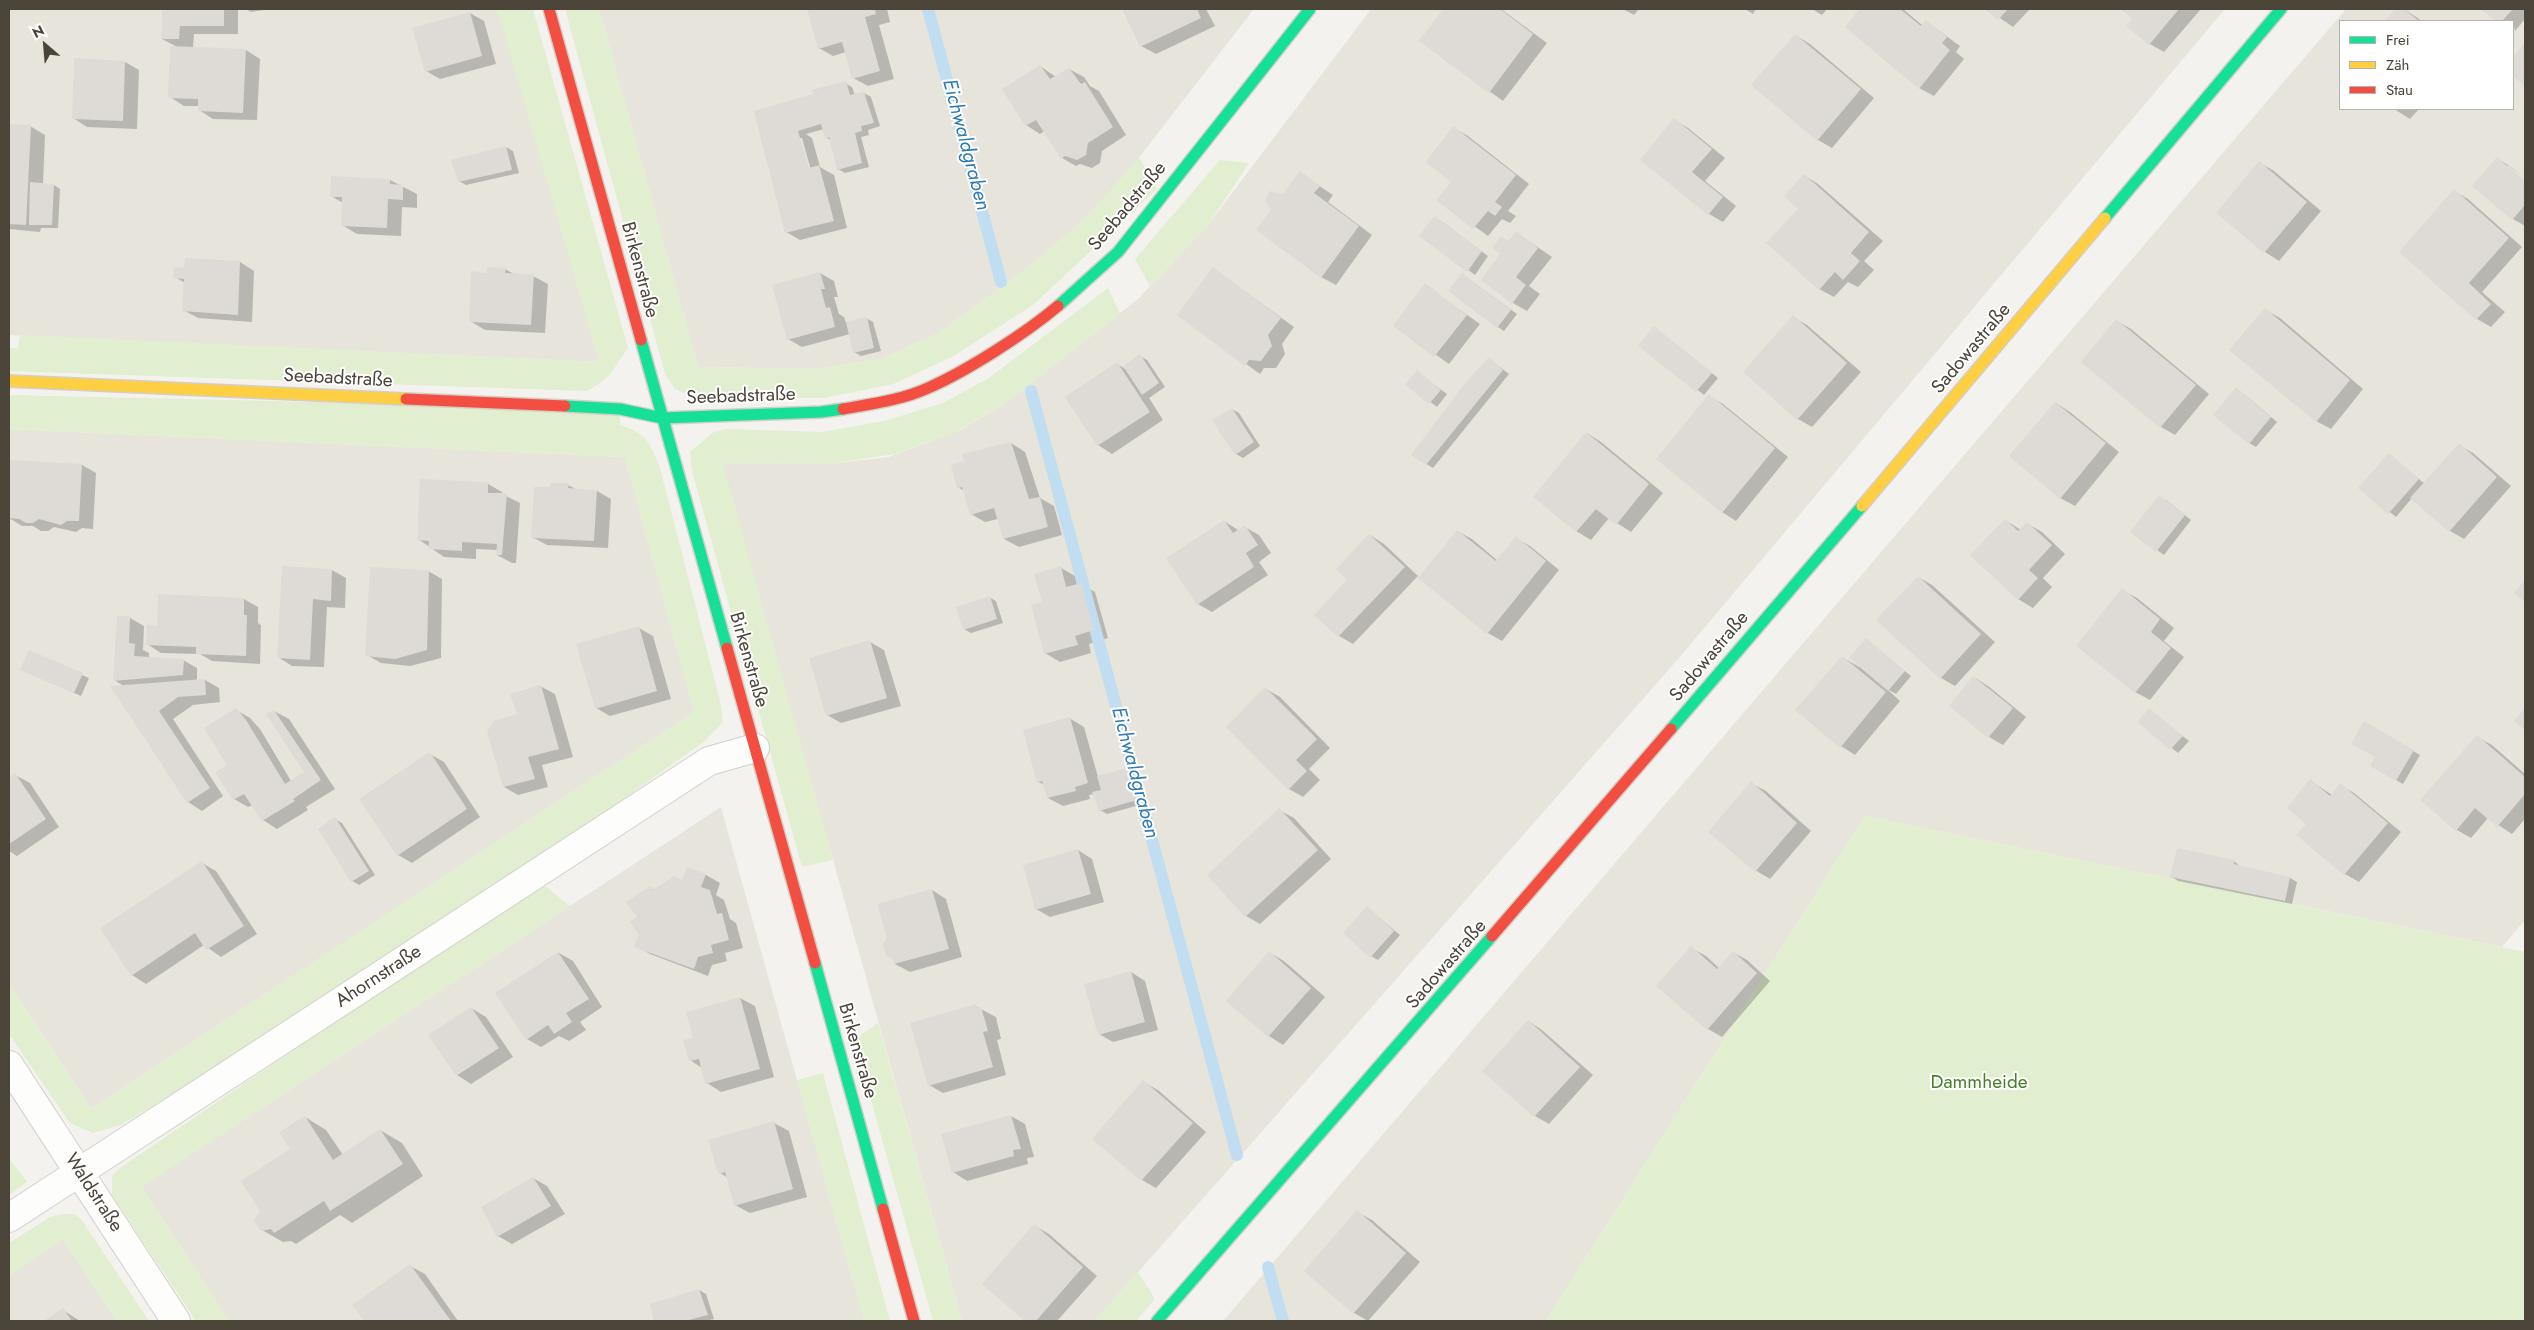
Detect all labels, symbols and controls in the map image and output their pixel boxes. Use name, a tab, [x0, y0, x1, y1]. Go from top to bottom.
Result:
north arrow	[20, 20, 70, 70]
text: N	[29, 20, 48, 43]
legend	[2339, 20, 2514, 110]
text: Frei	[2386, 29, 2410, 51]
text: Zäh	[2386, 54, 2409, 76]
water label: Eichwaldgraben	[936, 77, 994, 213]
text: Stau	[2386, 79, 2413, 101]
street label: Seebadstraße	[1084, 158, 1172, 256]
street label: Birkenstraße	[615, 220, 663, 320]
street label: Sadowastraße	[1928, 299, 2016, 399]
street label: Seebadstraße	[283, 365, 393, 393]
street label: Seebadstraße	[686, 384, 796, 410]
street label: Sadowastraße	[1666, 607, 1754, 707]
street label: Birkenstraße	[723, 610, 773, 710]
water label: Eichwaldgraben	[1105, 705, 1163, 841]
street label: Sadowastraße	[1402, 916, 1492, 1014]
street label: Ahornstraße	[332, 941, 426, 1013]
street label: Birkenstraße	[832, 1001, 882, 1101]
park label: Dammheide	[1930, 1072, 2028, 1094]
street label: Waldstraße	[59, 1149, 127, 1237]

